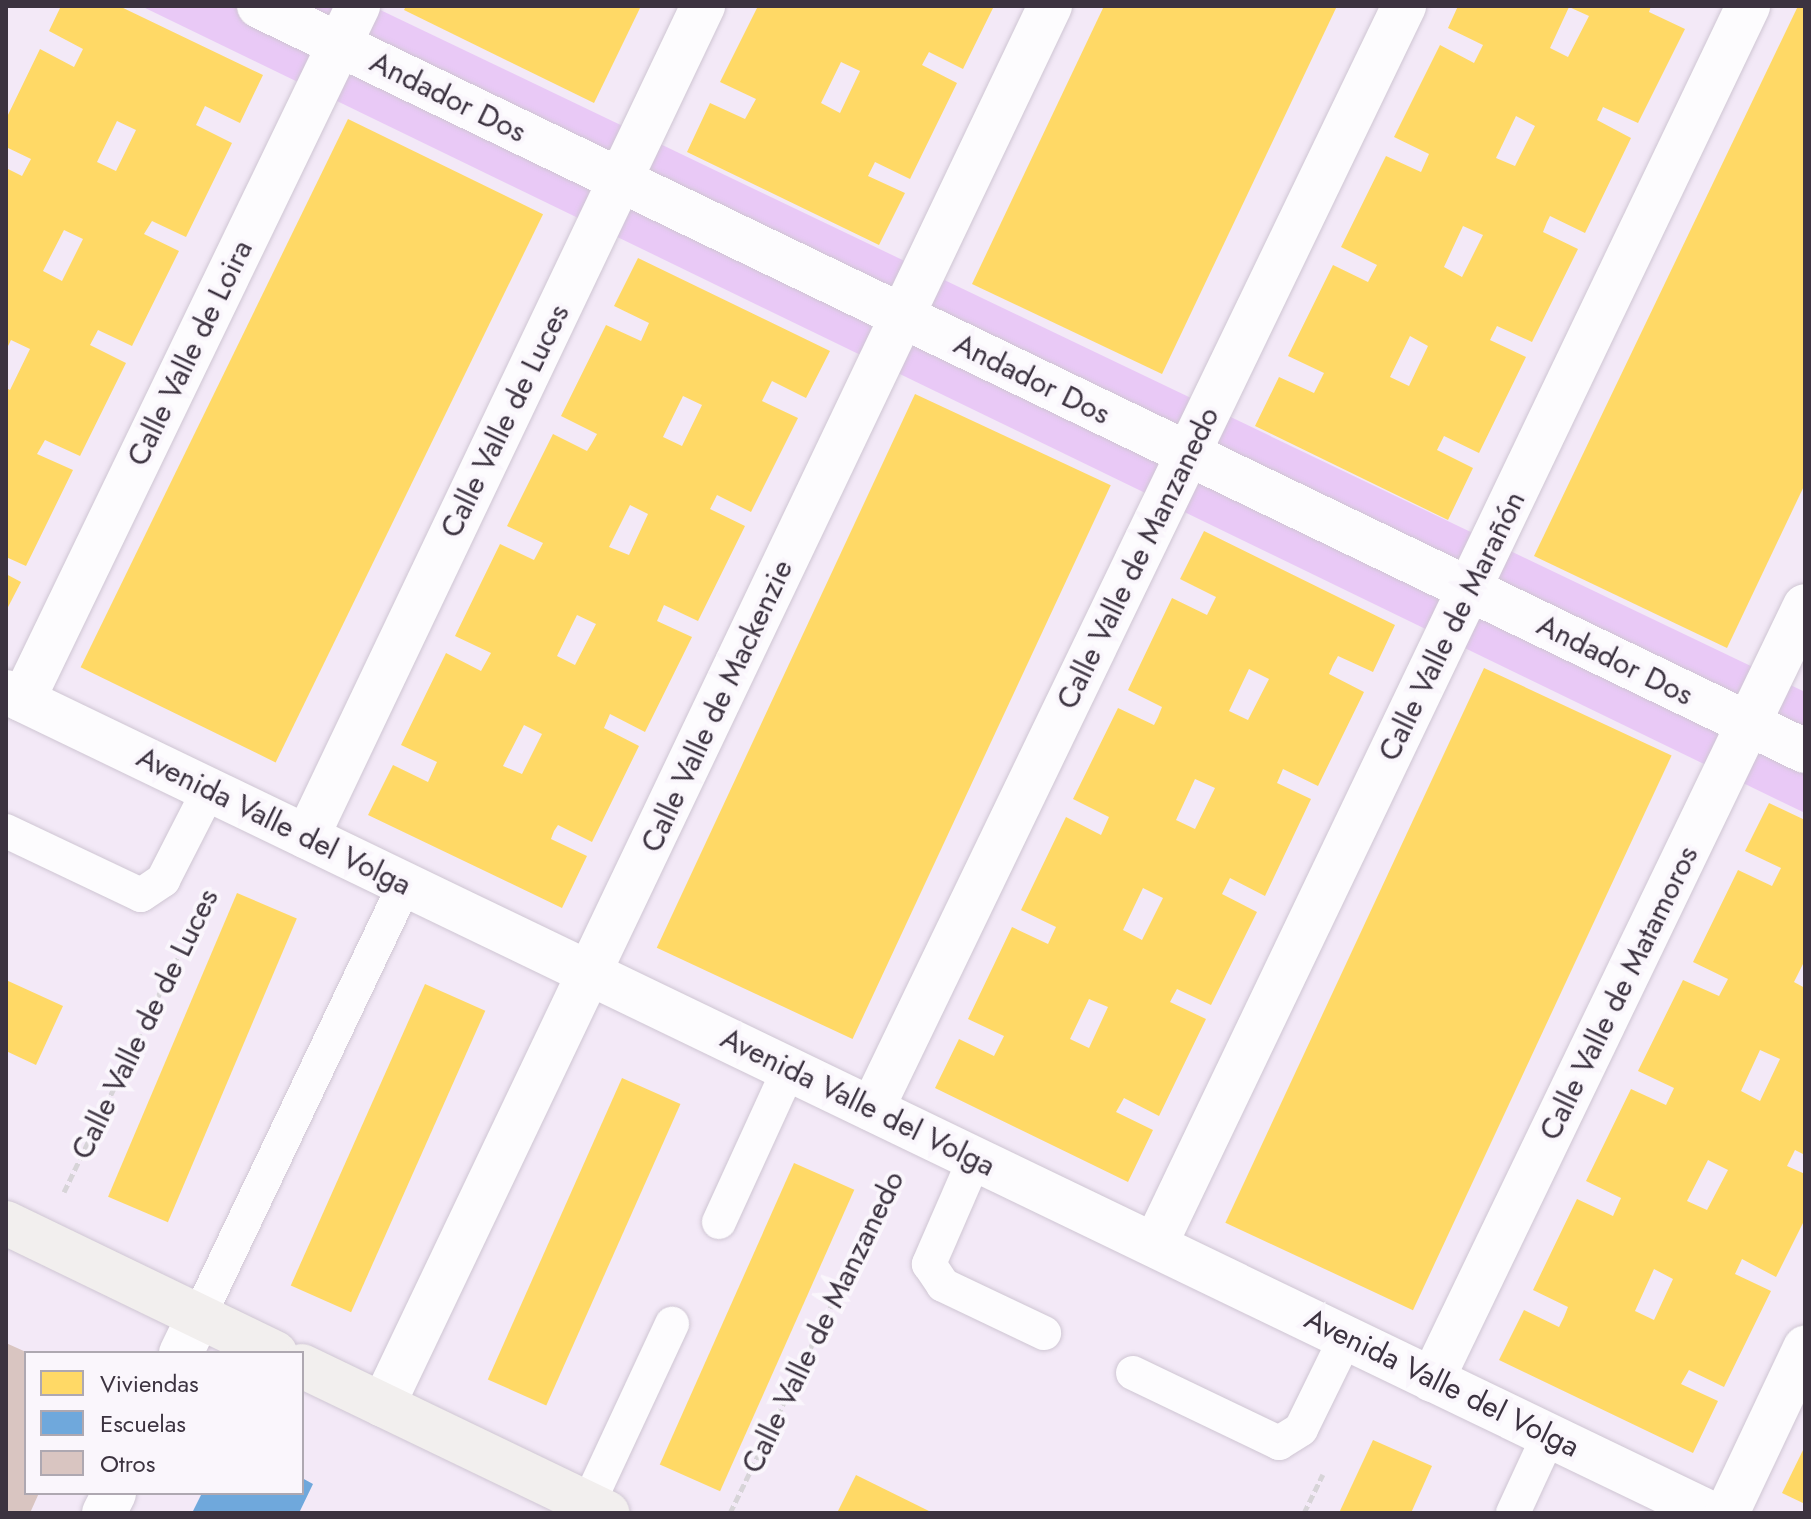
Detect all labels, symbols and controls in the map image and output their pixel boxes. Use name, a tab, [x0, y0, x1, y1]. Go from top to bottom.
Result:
street label: Andador Dos	[364, 44, 532, 150]
street label: Calle Valle de Loira	[120, 234, 260, 472]
street label: Calle Valle de Luces	[433, 299, 577, 543]
street label: Andador Dos	[948, 326, 1116, 432]
street label: Calle Valle de Manzanedo	[1049, 401, 1227, 715]
street label: Calle Valle de Marañón	[1371, 485, 1533, 767]
street label: Calle Valle de Mackenzie	[633, 554, 801, 858]
street label: Andador Dos	[1531, 607, 1699, 713]
street label: Avenida Valle del Volga	[131, 739, 417, 903]
street label: Calle Valle de Matamoros	[1532, 840, 1706, 1146]
street label: Calle Valle de de Luces	[64, 883, 226, 1165]
street label: Avenida Valle del Volga	[715, 1020, 1001, 1184]
street label: Calle Valle de Manzanedo	[734, 1165, 912, 1479]
street label: Avenida Valle del Volga	[1299, 1301, 1585, 1465]
legend	[24, 1351, 304, 1495]
text: Viviendas	[100, 1366, 199, 1401]
text: Escuelas	[100, 1406, 186, 1441]
text: Otros	[100, 1446, 155, 1481]

